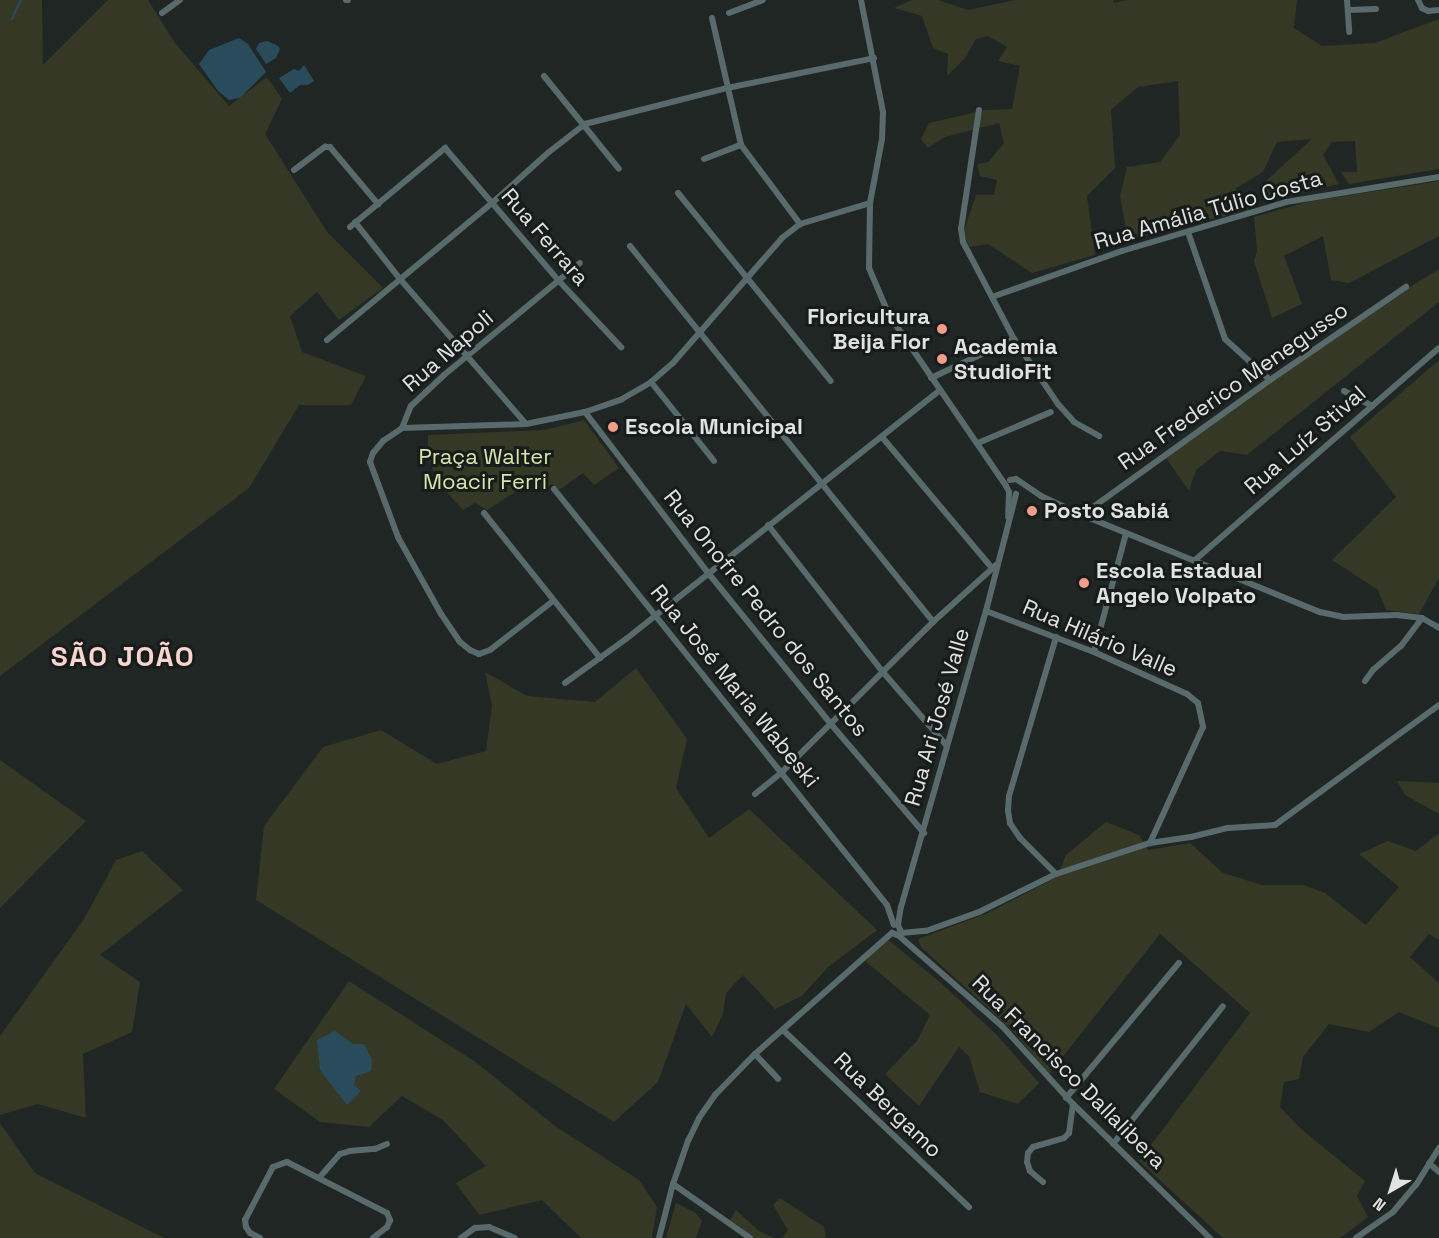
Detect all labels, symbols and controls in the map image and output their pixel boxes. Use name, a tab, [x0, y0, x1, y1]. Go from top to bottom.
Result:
street label: Rua Amália Túlio Costa	[1091, 165, 1325, 255]
street label: Rua Ferrara	[496, 183, 594, 291]
street label: Rua Frederico Menegusso	[1113, 296, 1353, 476]
place label: Floricultura Beija Flor	[807, 303, 930, 354]
street label: Rua Napoli	[397, 304, 499, 398]
marker: Floricultura Beija Flor	[935, 322, 949, 336]
place label: Academia StudioFit	[954, 333, 1057, 384]
marker: Academia StudioFit	[935, 352, 949, 366]
street label: Rua Luíz Stival	[1239, 380, 1371, 500]
place label: Escola Municipal	[625, 414, 803, 440]
marker: Escola Municipal	[606, 420, 620, 434]
park label: Praça Walter Moacir Ferri	[418, 443, 552, 494]
street label: Rua Onofre Pedro dos Santos	[658, 484, 874, 742]
place label: Posto Sabiá	[1044, 498, 1169, 524]
marker: Posto Sabiá	[1025, 504, 1039, 518]
place label: Escola Estadual Angelo Volpato	[1096, 557, 1262, 608]
marker: Escola Estadual Angelo Volpato	[1077, 576, 1091, 590]
street label: Rua José Maria Wabeski	[645, 579, 825, 793]
street label: Rua Hilário Valle	[1019, 593, 1181, 683]
street label: Rua Ari José Valle	[899, 625, 975, 809]
district label: SÃO JOÃO	[51, 639, 195, 673]
street label: Rua Francisco Dallalibera	[967, 970, 1171, 1174]
street label: Rua Bergamo	[828, 1047, 948, 1163]
north arrow	[1361, 1160, 1421, 1220]
text: N	[1369, 1193, 1390, 1216]

